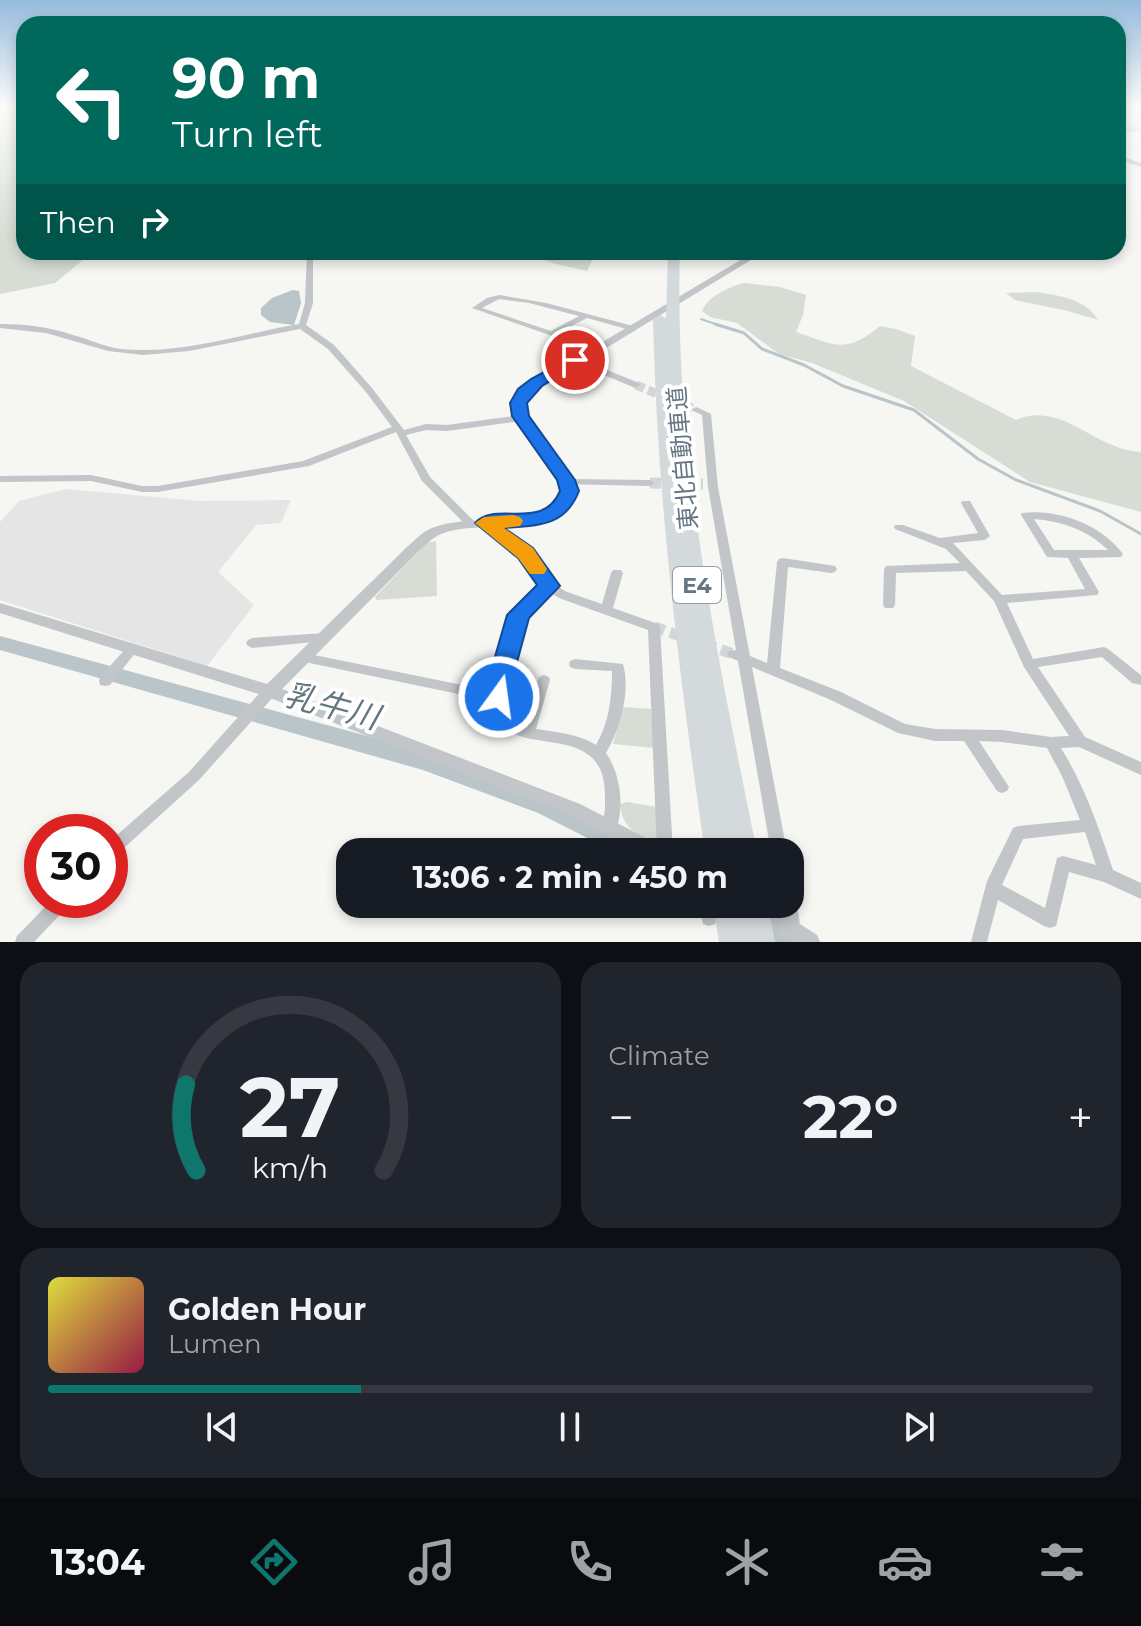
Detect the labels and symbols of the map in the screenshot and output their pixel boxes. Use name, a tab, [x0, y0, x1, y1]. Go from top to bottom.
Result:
pin	[541, 326, 609, 394]
street label: 東北自動車道	[662, 385, 703, 531]
road number: E4	[673, 567, 721, 603]
position arrow	[457, 655, 541, 739]
water label: 乳牛川	[281, 674, 386, 738]
speed limit sign: 30	[24, 814, 128, 918]

